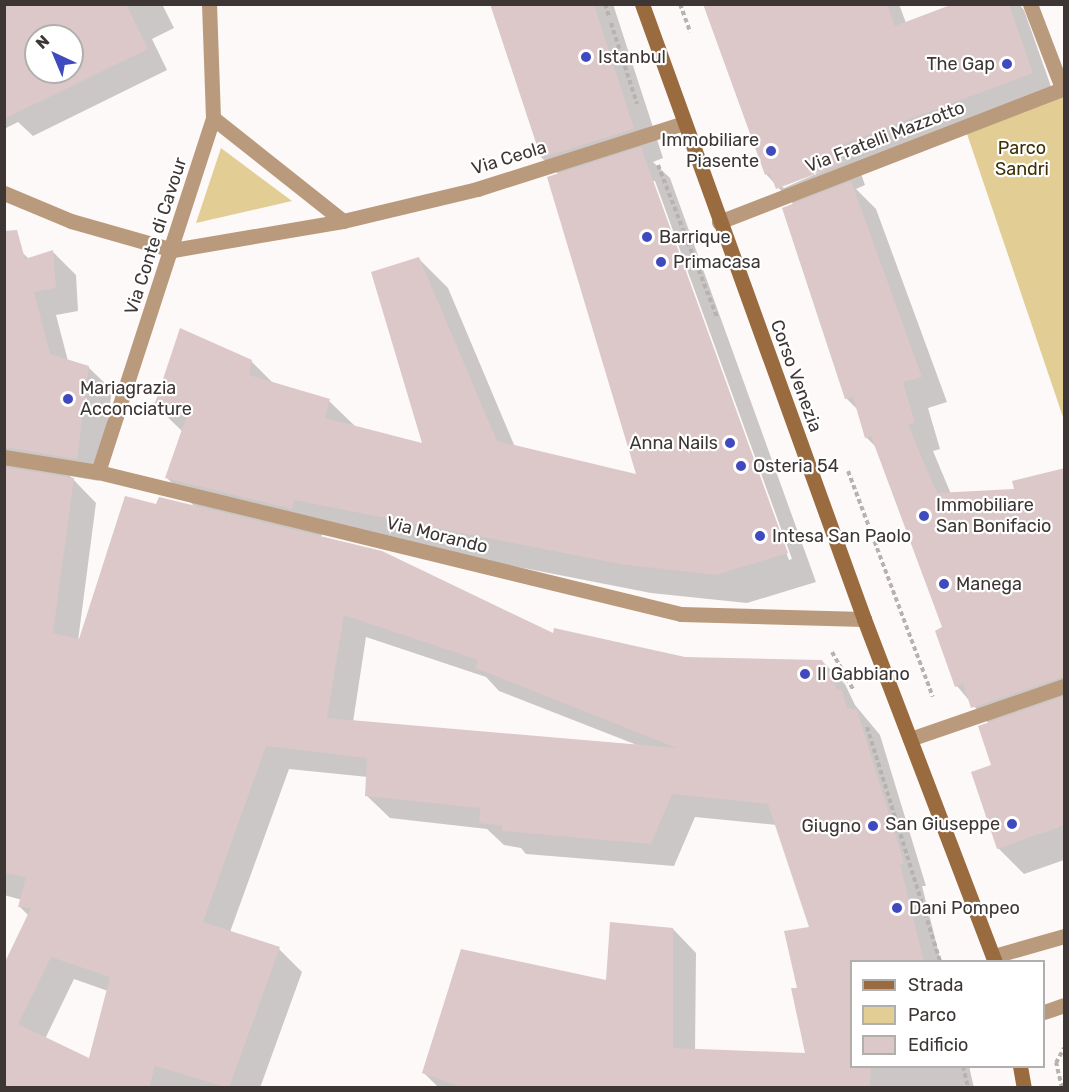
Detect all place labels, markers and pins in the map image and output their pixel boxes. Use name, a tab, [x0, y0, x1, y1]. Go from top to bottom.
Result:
place label: Istanbul	[598, 46, 666, 68]
marker: Istanbul	[579, 50, 593, 64]
place label: The Gap	[927, 53, 995, 75]
marker: The Gap	[1000, 57, 1014, 71]
place label: Immobiliare Piasente	[661, 130, 759, 172]
marker: Immobiliare Piasente	[764, 144, 778, 158]
place label: Barrique	[659, 226, 731, 248]
marker: Barrique	[640, 230, 654, 244]
place label: Primacasa	[673, 251, 761, 273]
marker: Primacasa	[654, 255, 668, 269]
place label: Mariagrazia Acconciature	[80, 378, 192, 420]
marker: Mariagrazia Acconciature	[61, 392, 75, 406]
place label: Anna Nails	[629, 432, 718, 454]
marker: Anna Nails	[723, 436, 737, 450]
place label: Osteria 54	[753, 455, 839, 477]
marker: Osteria 54	[734, 459, 748, 473]
place label: Immobiliare San Bonifacio	[936, 495, 1051, 538]
marker: Immobiliare San Bonifacio	[917, 509, 931, 523]
place label: Intesa San Paolo	[772, 525, 911, 547]
marker: Intesa San Paolo	[753, 529, 767, 543]
place label: Manega	[956, 573, 1022, 595]
marker: Manega	[937, 577, 951, 591]
place label: Il Gabbiano	[817, 663, 910, 685]
marker: Il Gabbiano	[798, 667, 812, 681]
place label: San Giuseppe	[885, 813, 1000, 835]
place label: Giugno	[802, 815, 861, 837]
marker: San Giuseppe	[1005, 817, 1019, 831]
marker: Giugno	[866, 819, 880, 833]
place label: Dani Pompeo	[909, 897, 1020, 919]
marker: Dani Pompeo	[890, 901, 904, 915]

